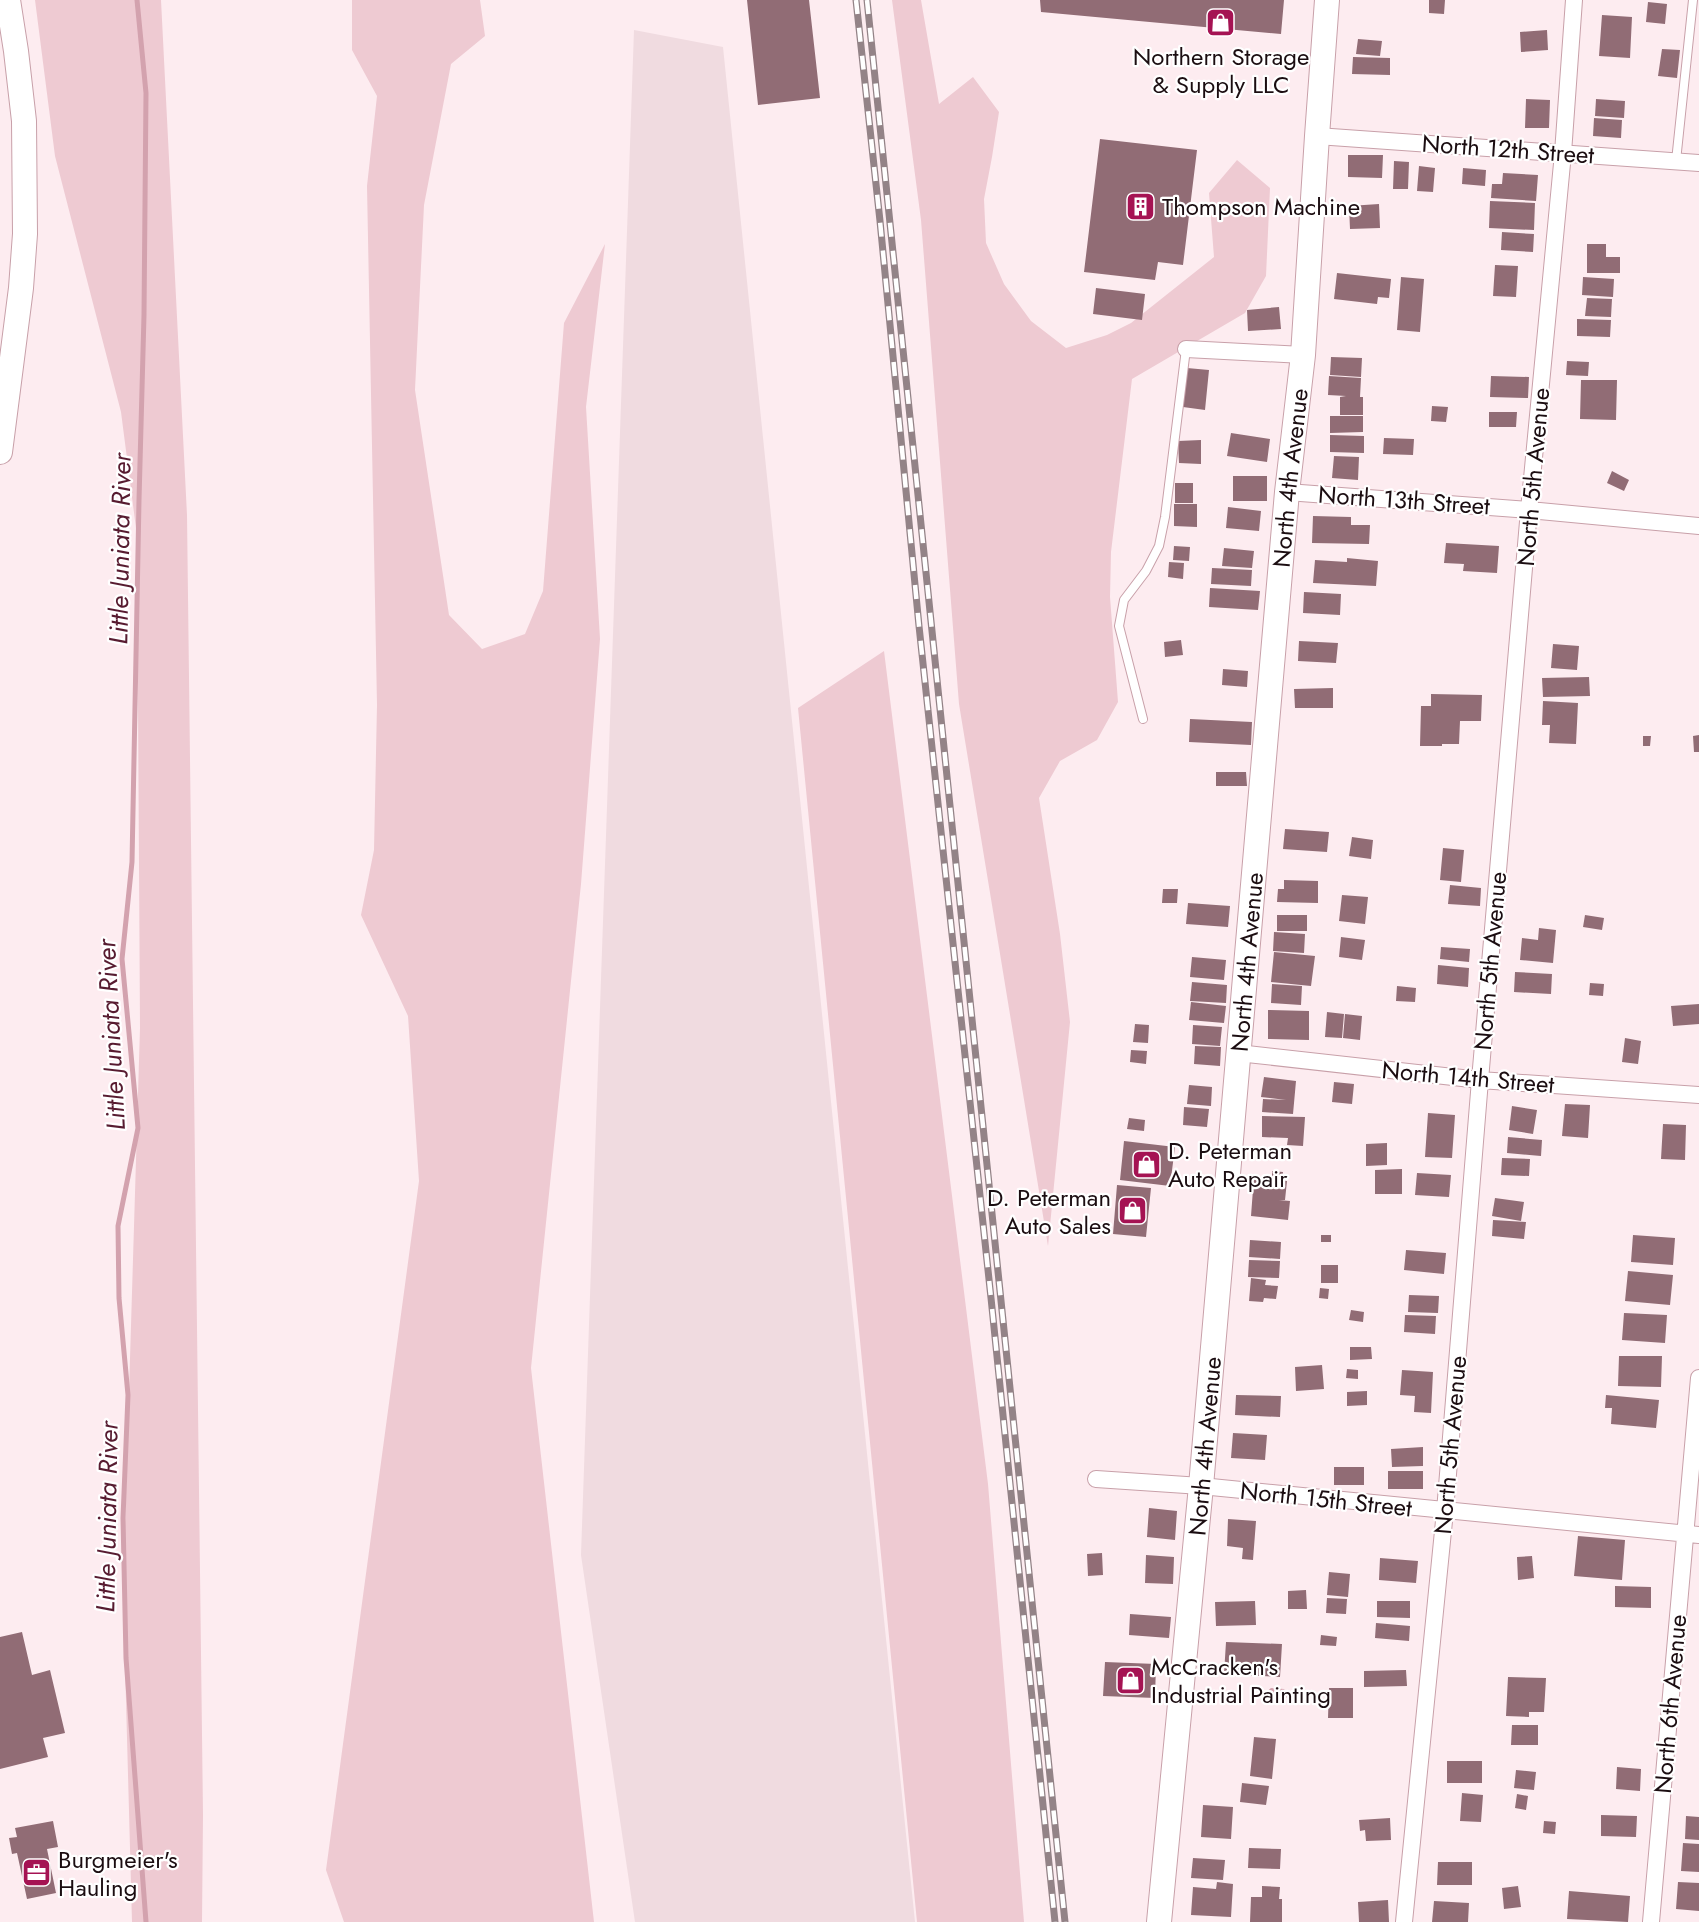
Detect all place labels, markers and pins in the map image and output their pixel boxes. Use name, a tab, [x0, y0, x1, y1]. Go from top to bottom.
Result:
shop icon: Northern Storage & Supply LLC	[1205, 7, 1237, 39]
place label: Northern Storage & Supply LLC	[1133, 39, 1309, 102]
place label: Thompson Machine	[1162, 189, 1360, 224]
building icon: Thompson Machine	[1125, 190, 1157, 222]
place label: D. Peterman Auto Repair	[1168, 1133, 1292, 1196]
shop icon: D. Peterman Auto Repair	[1131, 1148, 1163, 1180]
place label: D. Peterman Auto Sales	[987, 1180, 1111, 1243]
shop icon: D. Peterman Auto Sales	[1116, 1195, 1148, 1227]
place label: McCracken's Industrial Painting	[1151, 1649, 1331, 1712]
shop icon: McCracken's Industrial Painting	[1114, 1664, 1146, 1696]
place label: Burgmeier's Hauling	[58, 1842, 178, 1905]
office icon: Burgmeier's Hauling	[21, 1857, 53, 1889]

